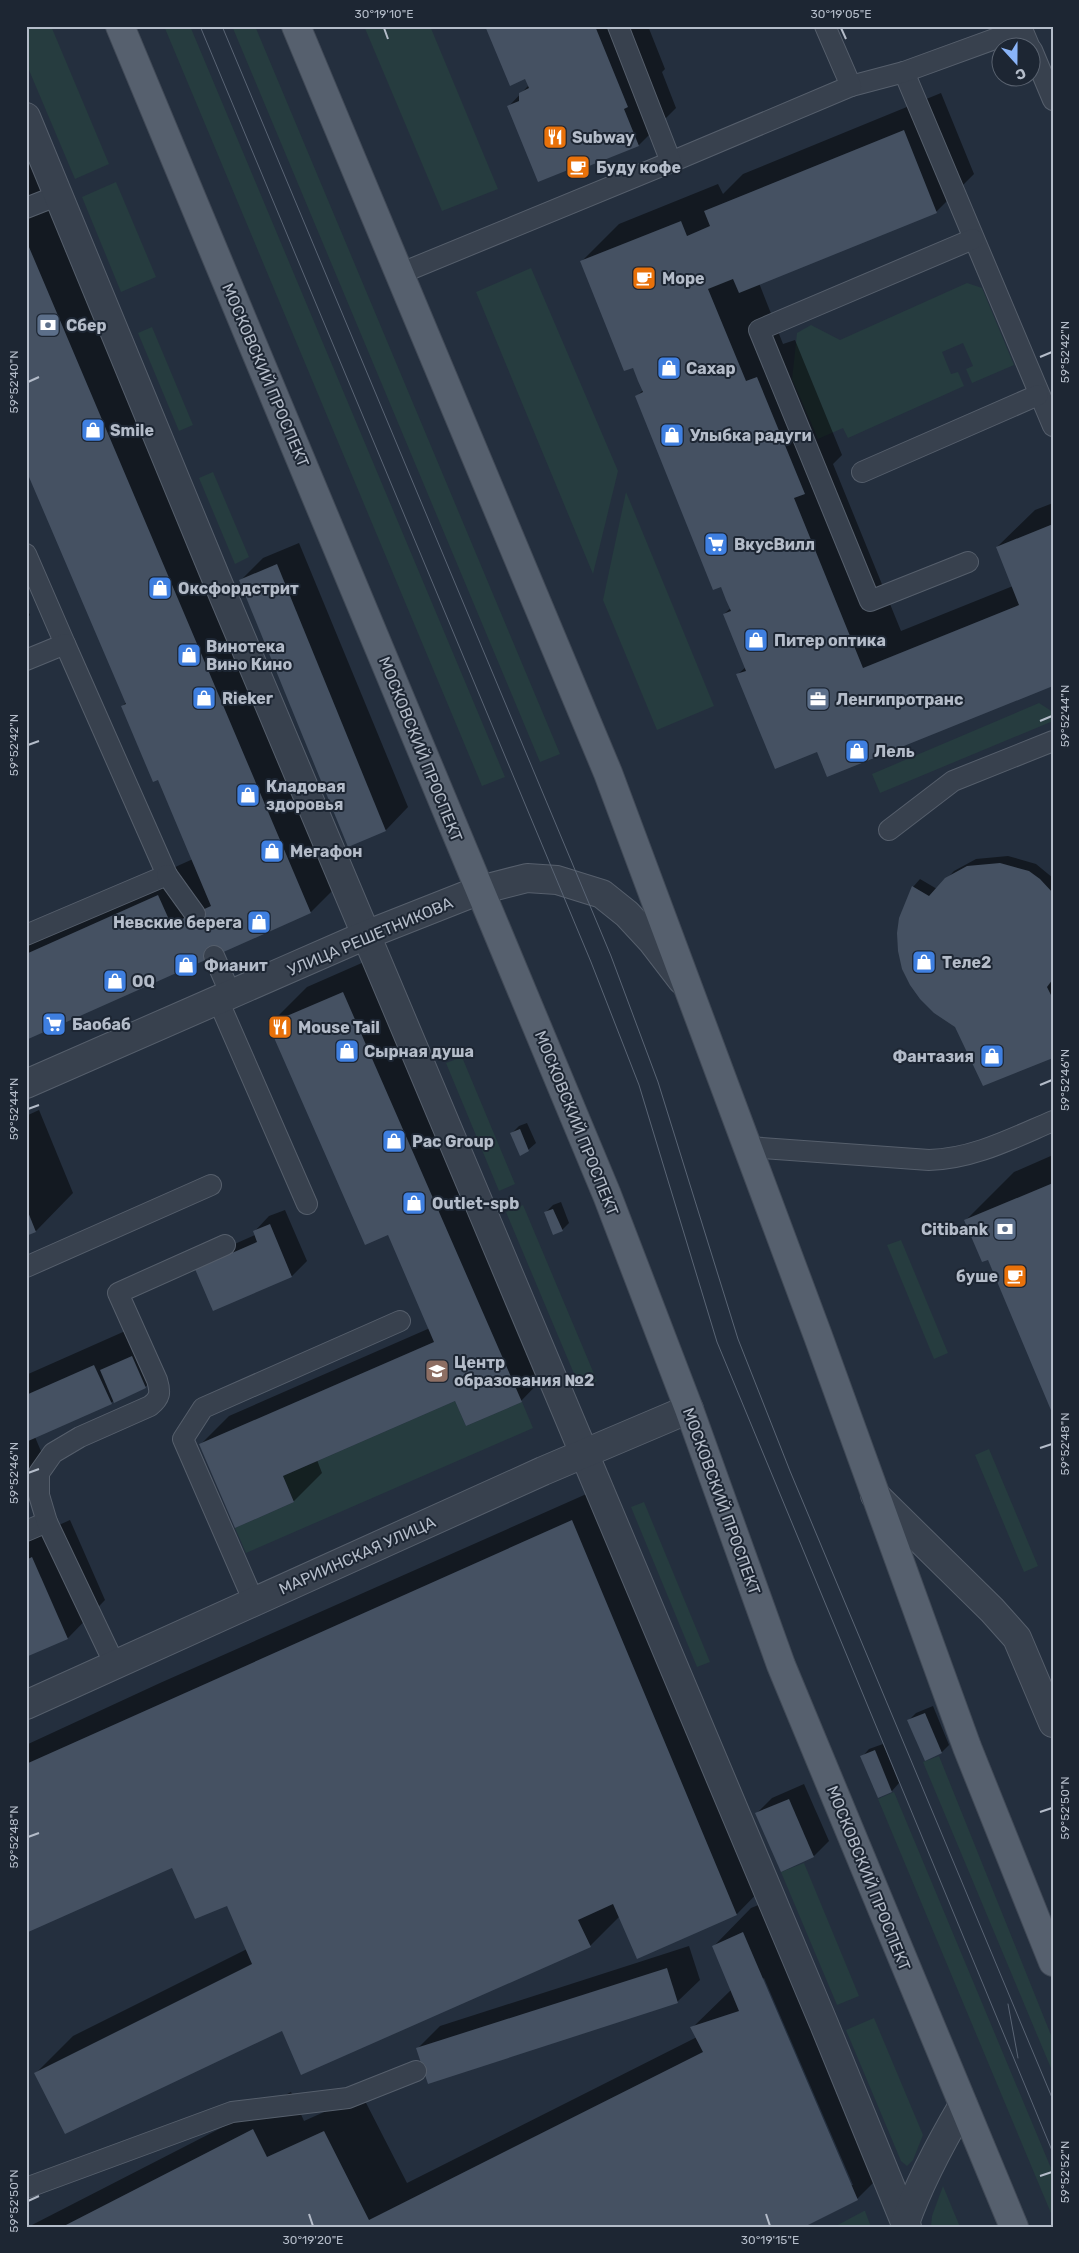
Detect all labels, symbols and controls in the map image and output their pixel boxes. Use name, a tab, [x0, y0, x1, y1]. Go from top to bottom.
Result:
text: 30°19'10"E	[355, 7, 413, 21]
text: 30°19'05"E	[811, 7, 871, 21]
north arrow	[992, 38, 1042, 88]
text: С	[1013, 64, 1028, 83]
restaurant icon: Subway	[542, 124, 568, 150]
place label: Subway	[572, 128, 635, 147]
cafe icon: Буду кофе	[565, 154, 591, 180]
place label: Буду кофе	[596, 158, 681, 177]
cafe icon: Море	[631, 265, 657, 291]
place label: Море	[662, 269, 705, 288]
street label: МОСКОВСКИЙ ПРОСПЕКТ	[218, 280, 313, 470]
bank icon: Сбер	[35, 312, 61, 338]
place label: Сбер	[66, 316, 107, 335]
text: 59°52'42"N	[1058, 321, 1072, 383]
text: 59°52'40"N	[7, 351, 21, 413]
shop icon: Сахар	[656, 355, 682, 381]
place label: Сахар	[686, 359, 736, 378]
shop icon: Smile	[80, 417, 106, 443]
place label: Smile	[110, 421, 154, 440]
shop icon: Улыбка радуги	[659, 422, 685, 448]
place label: Улыбка радуги	[690, 426, 812, 445]
supermarket icon: ВкусВилл	[703, 531, 729, 557]
place label: ВкусВилл	[734, 535, 815, 554]
shop icon: Оксфордстрит	[147, 575, 173, 601]
place label: Оксфордстрит	[178, 579, 299, 598]
shop icon: Питер оптика	[743, 627, 769, 653]
place label: Питер оптика	[774, 631, 886, 650]
place label: Винотека Вино Кино	[206, 637, 292, 674]
shop icon: Винотека Вино Кино	[176, 642, 202, 668]
street label: МОСКОВСКИЙ ПРОСПЕКТ	[375, 654, 466, 844]
shop icon: Rieker	[191, 685, 217, 711]
text: 59°52'44"N	[1058, 685, 1072, 747]
office icon: Ленгипротранс	[805, 686, 831, 712]
place label: Rieker	[222, 689, 274, 708]
place label: Ленгипротранс	[836, 690, 963, 709]
text: 59°52'42"N	[7, 714, 21, 776]
shop icon: Лель	[844, 738, 870, 764]
place label: Лель	[874, 742, 915, 761]
place label: Кладовая здоровья	[266, 777, 346, 814]
shop icon: Кладовая здоровья	[235, 782, 261, 808]
shop icon: Мегафон	[259, 838, 285, 864]
place label: Мегафон	[290, 842, 362, 861]
street label: УЛИЦА РЕШЕТНИКОВА	[285, 893, 456, 980]
shop icon: Невские берега	[246, 909, 272, 935]
place label: Невские берега	[113, 913, 242, 932]
shop icon: Теле2	[911, 949, 937, 975]
shop icon: Фианит	[173, 952, 199, 978]
place label: Теле2	[942, 953, 991, 972]
place label: Фианит	[204, 956, 268, 975]
shop icon: OQ	[102, 968, 128, 994]
place label: OQ	[132, 972, 155, 991]
supermarket icon: Баобаб	[41, 1011, 67, 1037]
restaurant icon: Mouse Tail	[267, 1014, 293, 1040]
place label: Баобаб	[72, 1015, 131, 1034]
place label: Mouse Tail	[298, 1018, 380, 1037]
street label: МОСКОВСКИЙ ПРОСПЕКТ	[531, 1028, 622, 1218]
shop icon: Сырная душа	[334, 1038, 360, 1064]
place label: Сырная душа	[364, 1042, 474, 1061]
shop icon: Фантазия	[979, 1043, 1005, 1069]
place label: Фантазия	[892, 1047, 974, 1066]
text: 59°52'46"N	[1058, 1049, 1072, 1111]
text: 59°52'44"N	[7, 1078, 21, 1140]
shop icon: Pac Group	[381, 1128, 407, 1154]
place label: Pac Group	[412, 1132, 494, 1151]
shop icon: Outlet-spb	[401, 1190, 427, 1216]
place label: Outlet-spb	[432, 1194, 519, 1213]
bank icon: Citibank	[992, 1216, 1018, 1242]
place label: Citibank	[921, 1220, 989, 1239]
cafe icon: буше	[1002, 1263, 1028, 1289]
place label: буше	[956, 1267, 998, 1286]
place label: Центр образования №2	[454, 1353, 594, 1390]
school or university icon: Центр образования №2	[424, 1358, 450, 1384]
street label: МОСКОВСКИЙ ПРОСПЕКТ	[679, 1405, 764, 1597]
text: 59°52'48"N	[1058, 1413, 1072, 1475]
text: 59°52'46"N	[7, 1442, 21, 1504]
street label: МАРИИНСКАЯ УЛИЦА	[276, 1512, 439, 1599]
text: 59°52'50"N	[1058, 1776, 1072, 1840]
street label: МОСКОВСКИЙ ПРОСПЕКТ	[823, 1783, 914, 1973]
text: 59°52'48"N	[7, 1806, 21, 1868]
text: 59°52'52"N	[1058, 2141, 1072, 2203]
text: 59°52'50"N	[7, 2169, 21, 2233]
text: 30°19'20"E	[283, 2233, 343, 2247]
text: 30°19'15"E	[741, 2233, 799, 2247]

